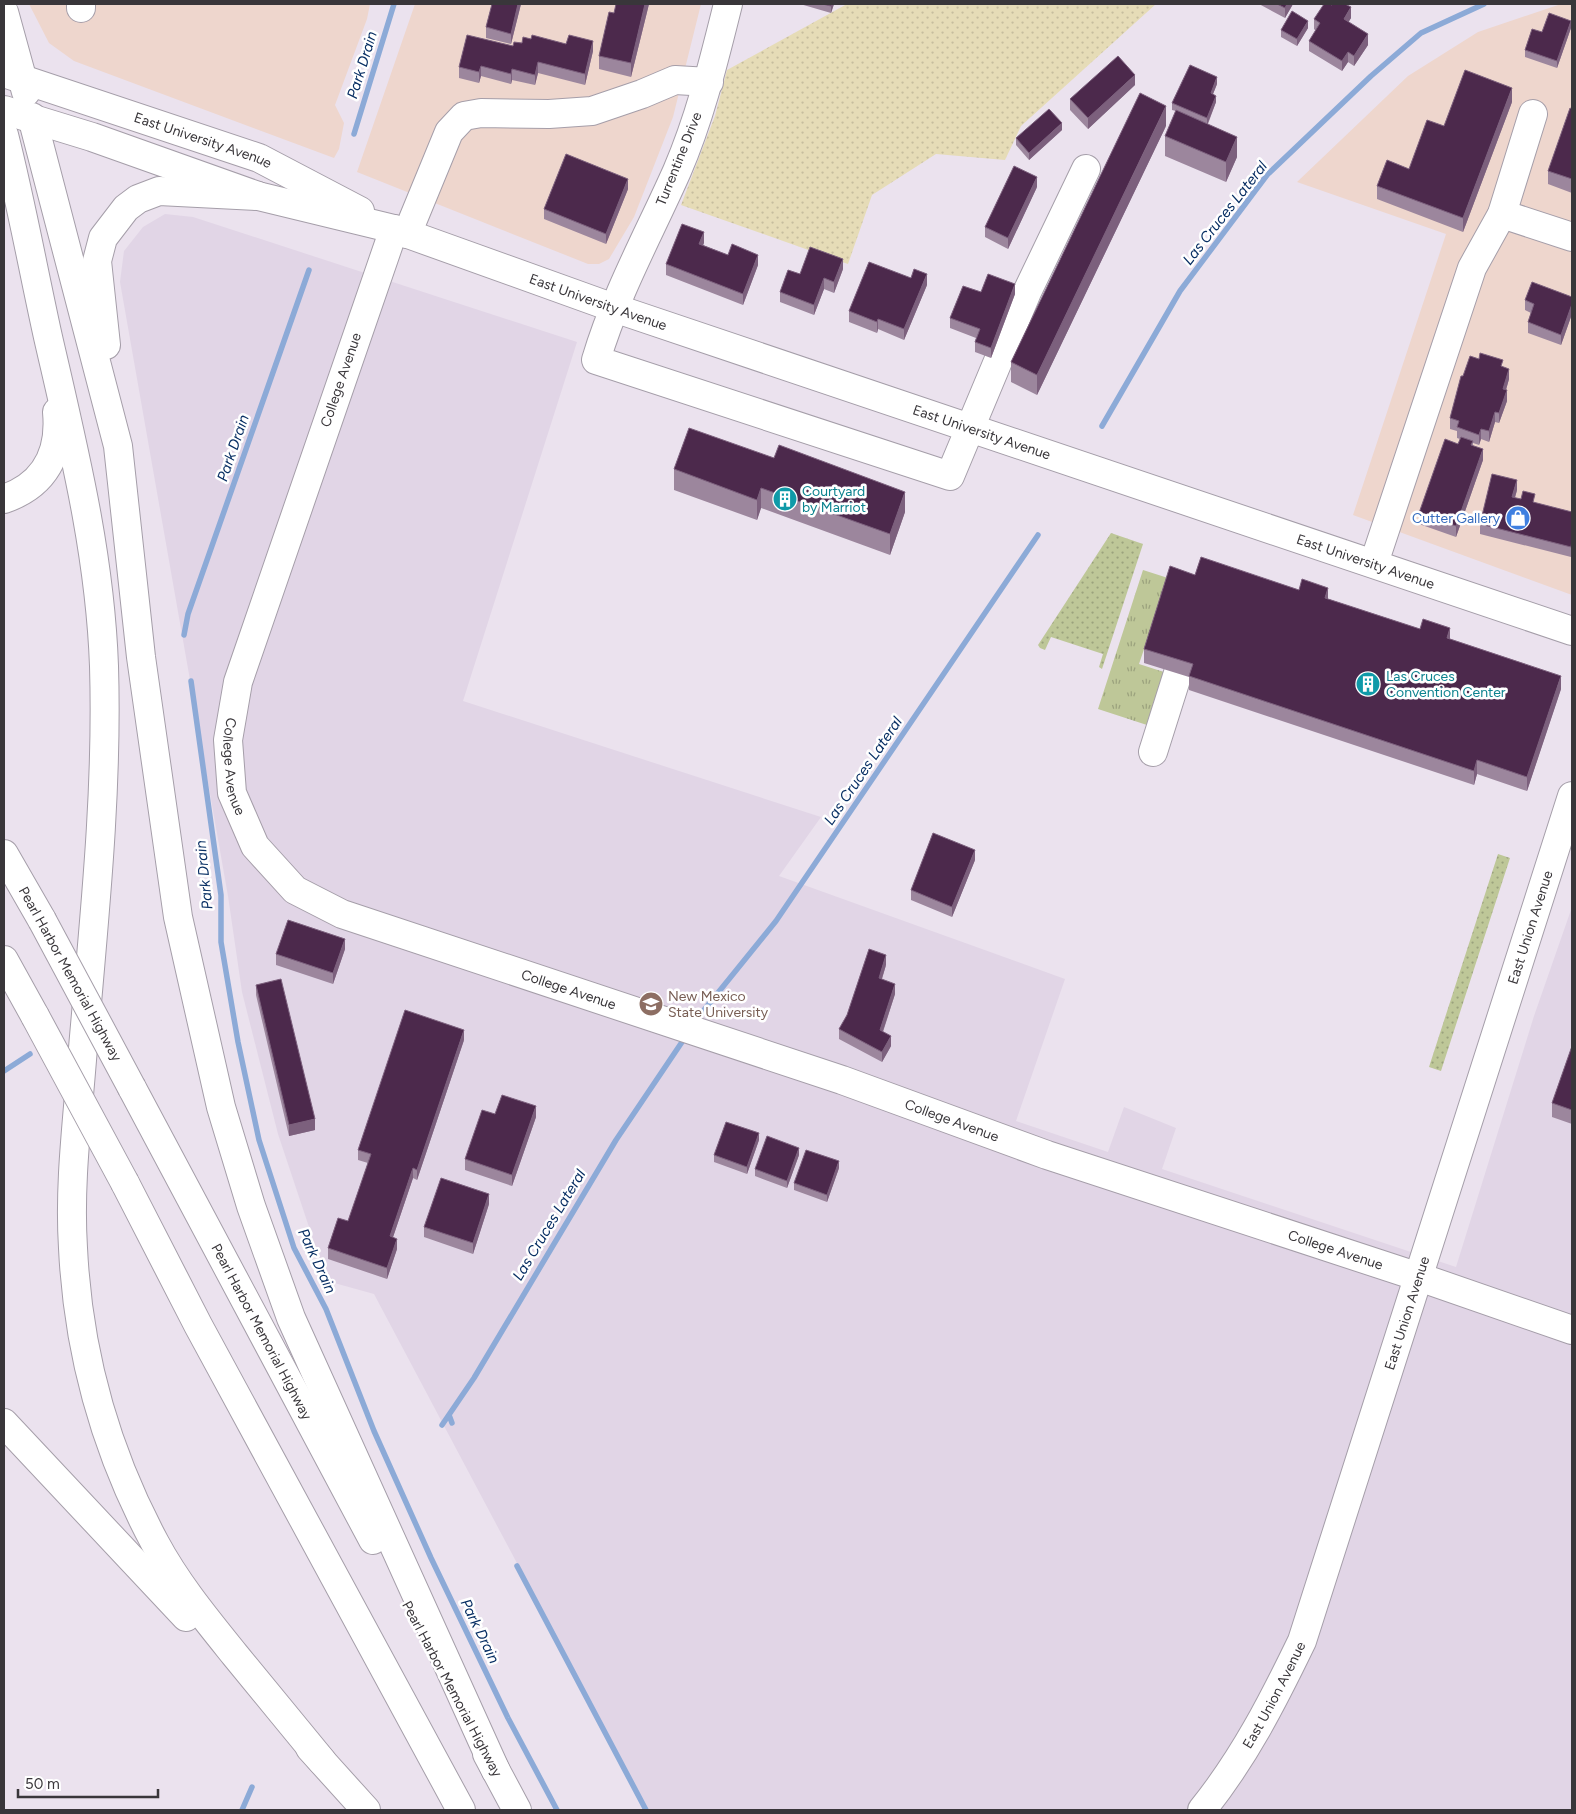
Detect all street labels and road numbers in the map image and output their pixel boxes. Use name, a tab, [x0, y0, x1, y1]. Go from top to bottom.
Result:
street label: East University Avenue	[132, 108, 275, 172]
street label: Turrentine Drive	[652, 109, 706, 208]
street label: East University Avenue	[527, 270, 669, 334]
street label: College Avenue	[317, 330, 365, 429]
street label: East University Avenue	[911, 401, 1053, 463]
street label: East University Avenue	[1294, 530, 1437, 593]
street label: College Avenue	[219, 717, 249, 818]
street label: East Union Avenue	[1504, 868, 1556, 986]
street label: Pearl Harbor Memorial Highway	[15, 884, 125, 1065]
street label: College Avenue	[519, 966, 619, 1013]
street label: College Avenue	[903, 1095, 1002, 1145]
street label: College Avenue	[1286, 1226, 1386, 1273]
street label: Pearl Harbor Memorial Highway	[208, 1241, 316, 1423]
street label: East Union Avenue	[1381, 1254, 1433, 1372]
street label: Pearl Harbor Memorial Highway	[398, 1598, 506, 1781]
street label: East Union Avenue	[1239, 1638, 1309, 1751]

